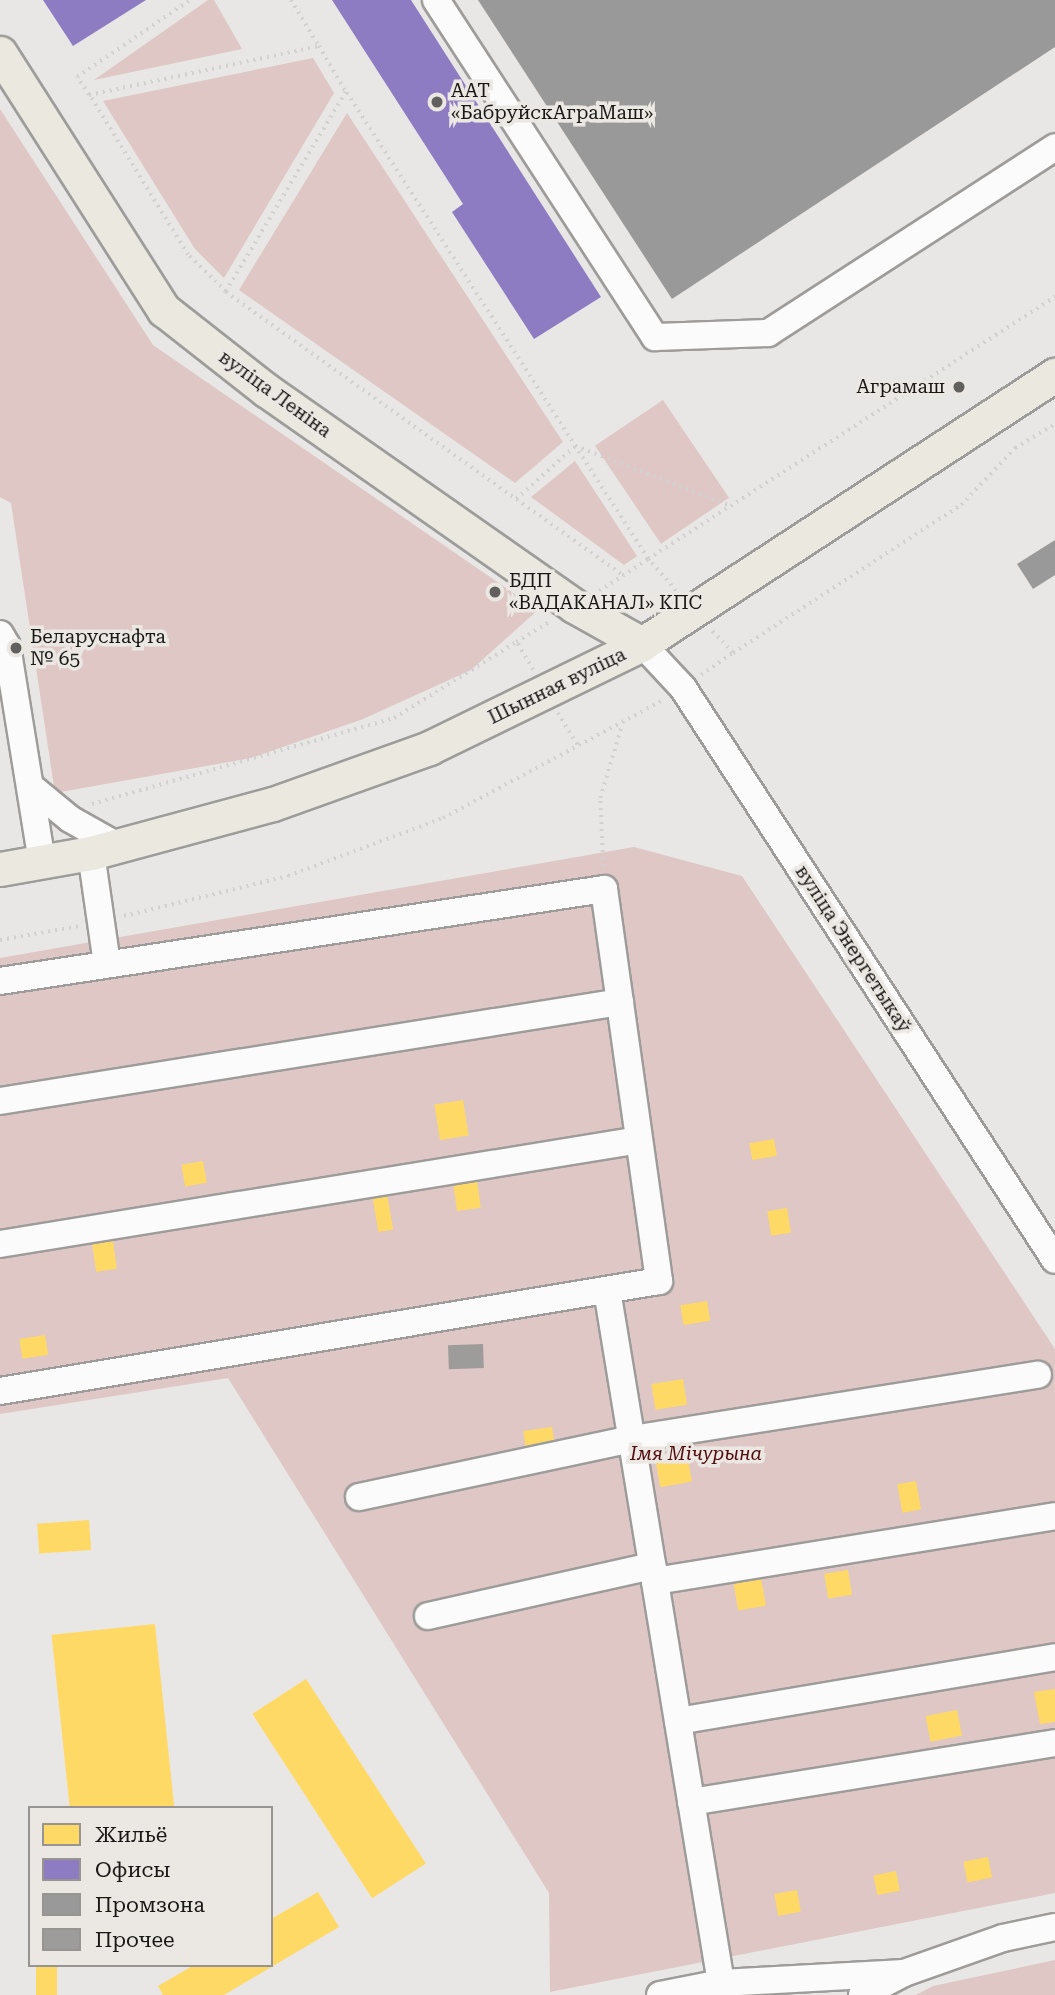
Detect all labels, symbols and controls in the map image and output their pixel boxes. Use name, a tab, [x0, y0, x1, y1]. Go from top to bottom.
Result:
place label: ААТ «БабруйскАграМаш»	[451, 80, 653, 124]
marker: ААТ «БабруйскАграМаш»	[429, 94, 445, 110]
street label: вуліца Леніна	[214, 346, 336, 442]
place label: Аграмаш	[856, 376, 945, 398]
marker: Аграмаш	[951, 379, 967, 395]
place label: БДП «ВАДАКАНАЛ» КПС	[509, 570, 702, 614]
marker: БДП «ВАДАКАНАЛ» КПС	[487, 584, 503, 600]
place label: Беларуснафта № 65	[30, 626, 166, 670]
marker: Беларуснафта № 65	[8, 640, 24, 656]
street label: Шынная вуліца	[485, 643, 629, 729]
street label: вуліца Энергетыкаў	[790, 861, 916, 1037]
park label: Імя Мічурына	[630, 1443, 762, 1465]
legend	[28, 1806, 273, 1967]
text: Жильё	[95, 1823, 167, 1847]
text: Офисы	[95, 1858, 170, 1882]
text: Промзона	[95, 1893, 205, 1917]
text: Прочее	[95, 1928, 175, 1952]

